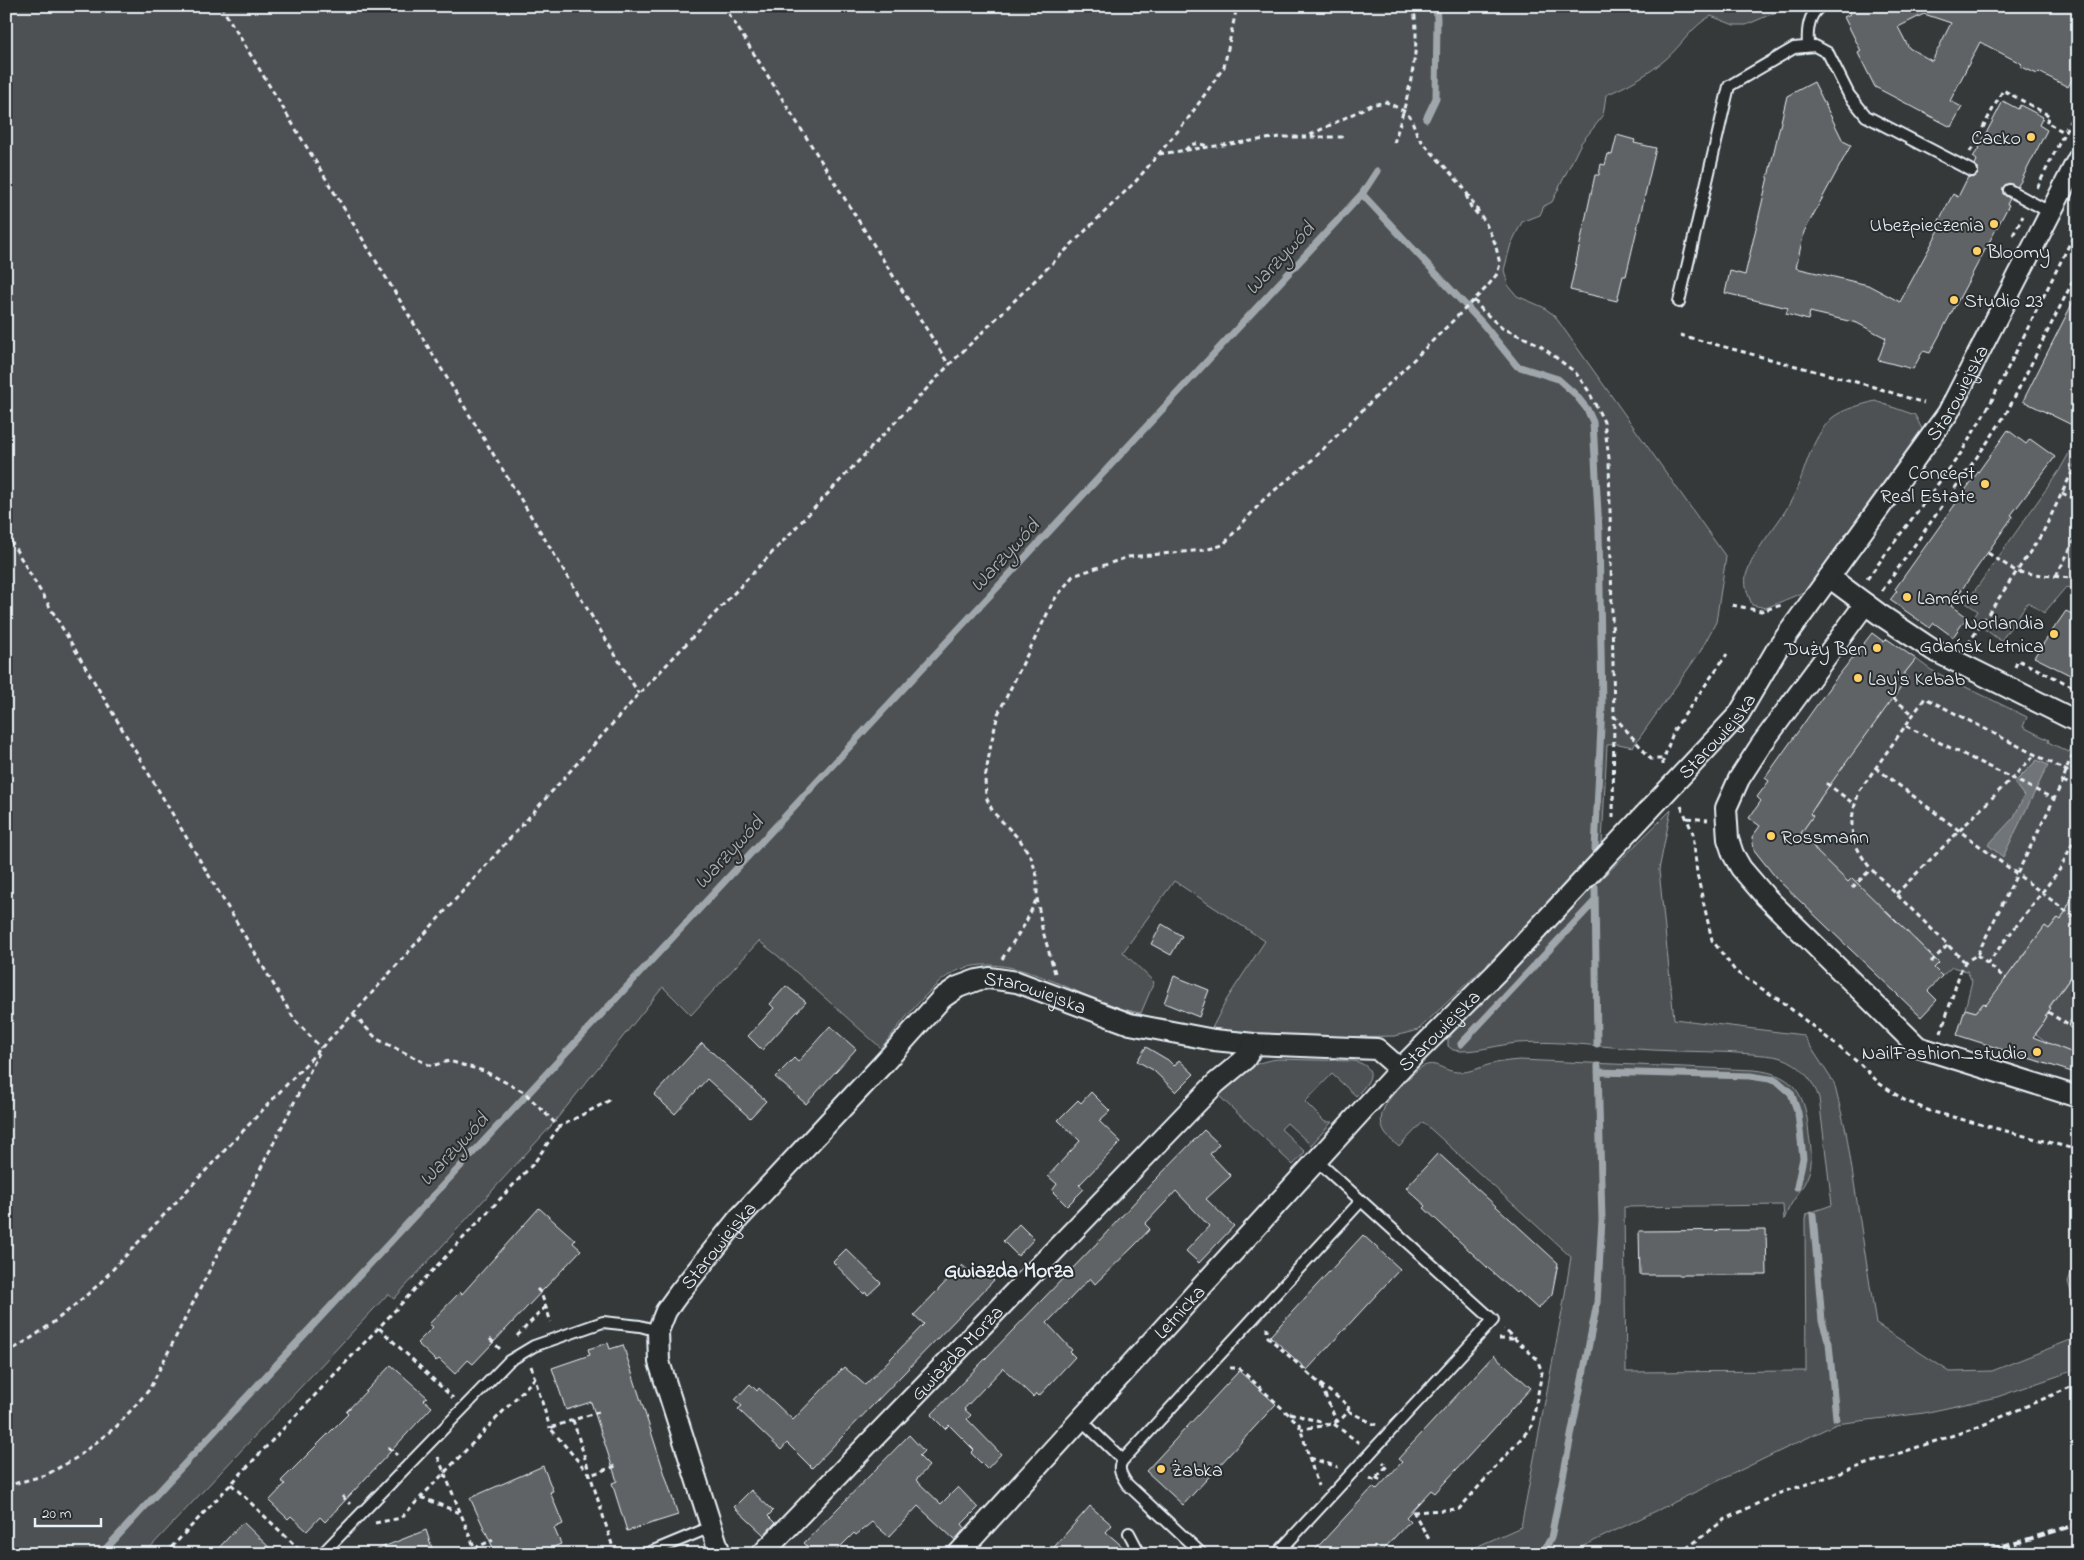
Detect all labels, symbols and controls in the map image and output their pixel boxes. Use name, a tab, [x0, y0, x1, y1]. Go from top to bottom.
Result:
place label: Cacko	[1971, 125, 2021, 154]
marker: Cacko	[2025, 131, 2037, 143]
place label: Ubezpieczenia	[1870, 212, 1984, 241]
water label: Warzywód	[1238, 215, 1323, 303]
marker: Ubezpieczenia	[1988, 218, 2000, 230]
place label: Bloomy	[1986, 239, 2050, 268]
marker: Bloomy	[1971, 245, 1983, 257]
place label: Studio 23	[1964, 288, 2043, 317]
marker: Studio 23	[1948, 294, 1960, 306]
street label: Starowiejska	[1920, 340, 1997, 448]
place label: Concept Real Estate	[1880, 460, 1975, 512]
marker: Concept Real Estate	[1979, 478, 1991, 490]
water label: Warzywód	[963, 512, 1048, 600]
place label: Lamérie	[1917, 585, 1978, 614]
marker: Lamérie	[1901, 591, 1913, 603]
place label: Norlandia Gdańsk Letnica	[1919, 610, 2044, 662]
marker: Norlandia Gdańsk Letnica	[2048, 628, 2060, 640]
place label: Duży Ben	[1783, 636, 1867, 665]
marker: Duży Ben	[1871, 642, 1883, 654]
place label: Lay's Kebab	[1868, 666, 1966, 695]
marker: Lay's Kebab	[1852, 672, 1864, 684]
street label: Starowiejska	[1673, 689, 1765, 787]
water label: Warzywód	[687, 809, 772, 897]
place label: Rossmann	[1781, 824, 1869, 853]
marker: Rossmann	[1765, 830, 1777, 842]
street label: Starowiejska	[982, 965, 1090, 1024]
street label: Starowiejska	[1393, 984, 1488, 1080]
place label: NailFashion_studio	[1862, 1040, 2027, 1069]
marker: NailFashion_studio	[2031, 1046, 2043, 1058]
water label: Warzywód	[412, 1106, 497, 1194]
street label: Starowiejska	[675, 1196, 764, 1297]
district label: Gwiazda Morza	[944, 1257, 1074, 1287]
street label: Letnicka	[1148, 1279, 1213, 1347]
street label: Gwiazda Morza	[905, 1300, 1011, 1409]
place label: Żabka	[1171, 1457, 1223, 1486]
marker: Żabka	[1155, 1463, 1167, 1475]
scale bar	[35, 1495, 101, 1527]
text: 20 m	[42, 1503, 72, 1525]

